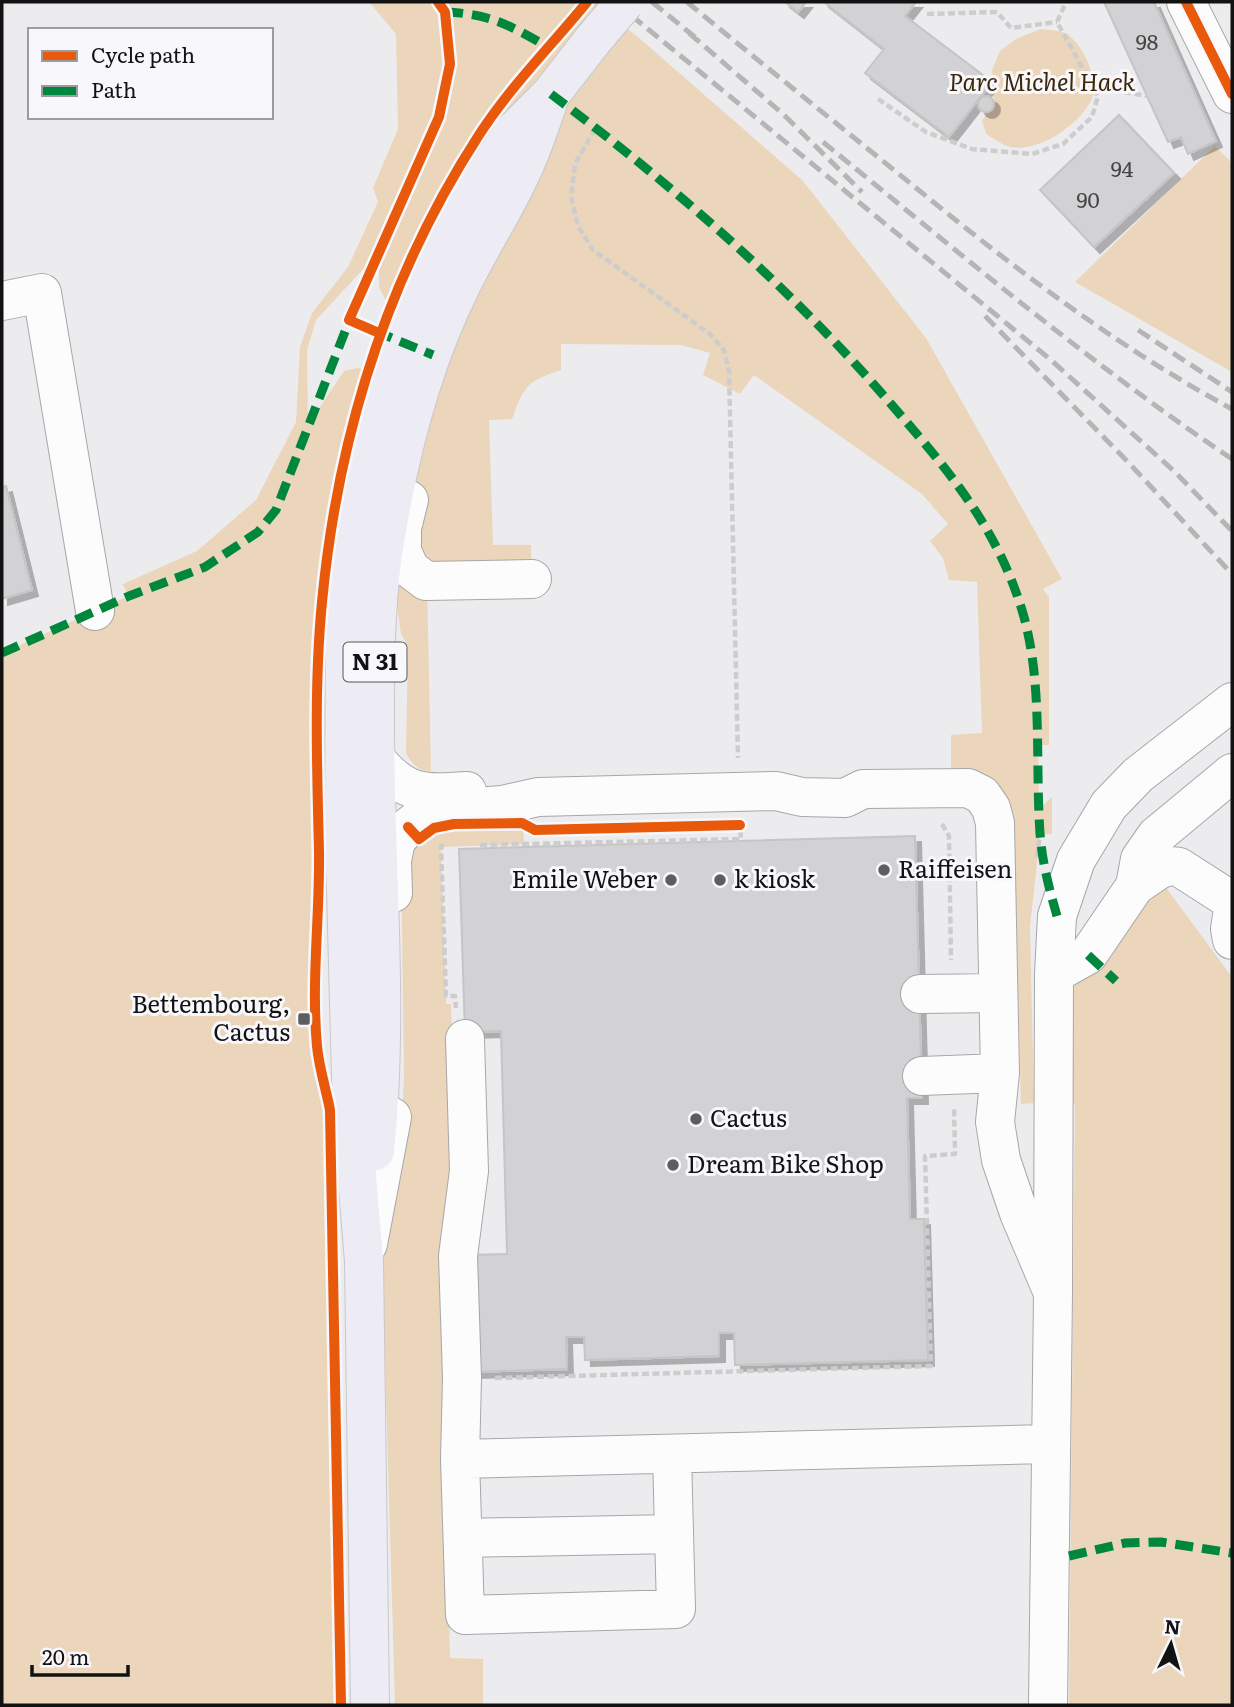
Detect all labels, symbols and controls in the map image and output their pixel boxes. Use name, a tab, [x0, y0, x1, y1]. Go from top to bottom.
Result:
house number: 98	[1136, 25, 1158, 56]
legend	[28, 28, 273, 119]
text: Cycle path	[91, 38, 195, 69]
park label: Parc Michel Hack	[949, 63, 1136, 98]
text: Path	[91, 73, 137, 104]
house number: 94	[1111, 152, 1134, 183]
house number: 90	[1076, 183, 1100, 214]
road number: N 31	[344, 642, 406, 682]
place label: Raiffeisen	[898, 850, 1012, 885]
place label: Emile Weber	[511, 860, 658, 895]
place label: k kiosk	[734, 860, 816, 895]
marker: Raiffeisen	[876, 862, 892, 878]
marker: Emile Weber	[663, 872, 679, 888]
marker: k kiosk	[712, 872, 728, 888]
place label: Bettembourg, Cactus	[132, 985, 290, 1048]
marker: Bettembourg, Cactus	[296, 1011, 312, 1027]
place label: Cactus	[710, 1099, 787, 1134]
marker: Cactus	[688, 1111, 704, 1127]
place label: Dream Bike Shop	[687, 1145, 884, 1180]
marker: Dream Bike Shop	[665, 1157, 681, 1173]
north arrow	[1136, 1609, 1206, 1679]
text: N	[1163, 1611, 1182, 1641]
scale bar	[32, 1634, 128, 1678]
text: 20 m	[42, 1640, 89, 1671]

